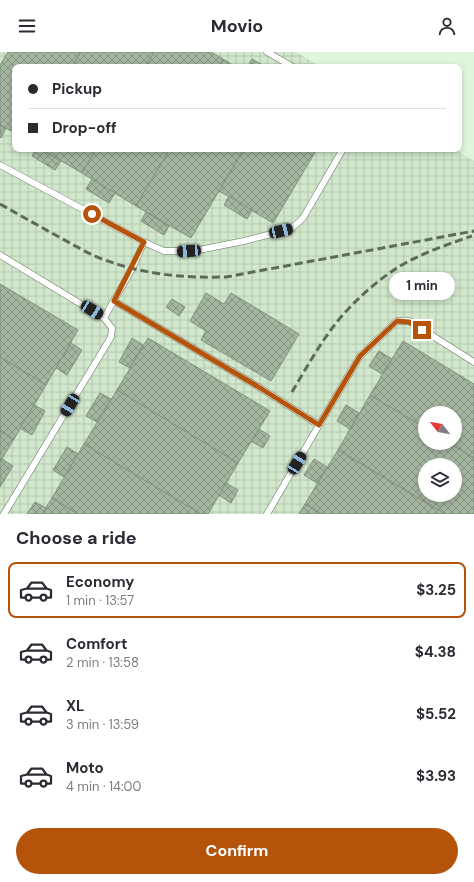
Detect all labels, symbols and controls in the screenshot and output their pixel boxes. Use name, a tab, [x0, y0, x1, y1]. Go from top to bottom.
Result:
text: Movio	[211, 14, 263, 38]
icon: menu	[16, 15, 38, 37]
icon: person	[436, 15, 458, 37]
text: Pickup	[52, 79, 102, 99]
text: Drop-off	[52, 118, 117, 138]
route start	[83, 205, 101, 223]
car	[268, 222, 294, 240]
car	[177, 244, 201, 258]
callout: 1 min	[389, 272, 455, 300]
text: 1 min	[406, 277, 438, 294]
car	[79, 299, 105, 321]
route end	[413, 321, 431, 339]
car	[59, 392, 81, 418]
north arrow	[418, 406, 462, 450]
map controls	[418, 406, 462, 502]
car	[286, 450, 308, 476]
button: layers	[418, 458, 462, 502]
text: Choose a ride	[16, 526, 137, 550]
icon: car	[18, 572, 54, 608]
text: Economy	[66, 572, 134, 592]
text: $3.25	[416, 580, 456, 600]
text: 1 min · 13:57	[66, 592, 134, 609]
icon: car	[18, 634, 54, 670]
text: Comfort	[66, 634, 127, 654]
text: $4.38	[415, 642, 456, 662]
text: 2 min · 13:58	[66, 654, 139, 671]
icon: car	[18, 696, 54, 732]
text: XL	[66, 696, 84, 716]
text: $5.52	[416, 704, 456, 724]
text: 3 min · 13:59	[66, 716, 139, 733]
icon: car	[18, 758, 54, 794]
text: Moto	[66, 758, 104, 778]
text: $3.93	[416, 766, 456, 786]
text: 4 min · 14:00	[66, 778, 141, 795]
button: Confirm	[16, 828, 458, 874]

